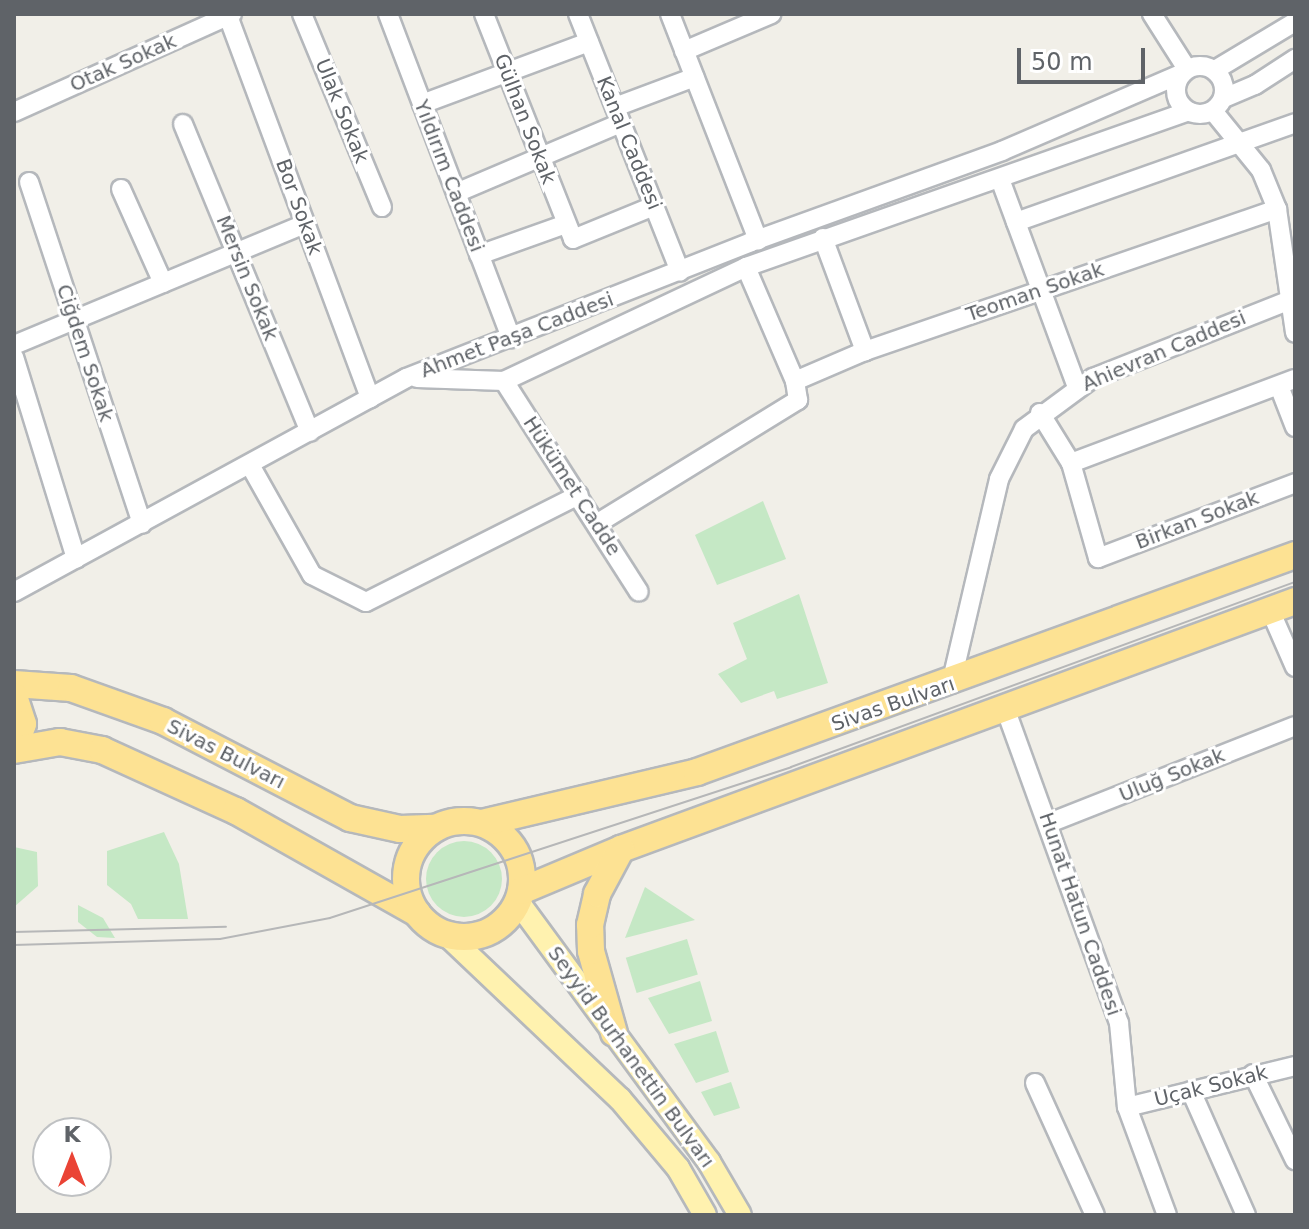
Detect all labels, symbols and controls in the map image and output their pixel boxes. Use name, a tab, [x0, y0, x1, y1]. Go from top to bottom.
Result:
street label: Otak Sokak	[66, 29, 180, 97]
scale bar	[1021, 32, 1149, 82]
text: 50 m	[1031, 48, 1093, 76]
street label: Gülhan Sokak	[489, 50, 561, 188]
street label: Ulak Sokak	[310, 55, 374, 167]
street label: Kanal Caddesi	[591, 73, 667, 213]
street label: Yıldırım Caddesi	[409, 97, 489, 255]
street label: Bor Sokak	[271, 156, 327, 258]
street label: Mersin Sokak	[211, 212, 283, 344]
street label: Teoman Sokak	[963, 257, 1107, 327]
street label: Ciğdem Sokak	[51, 281, 119, 425]
street label: Ahmet Paşa Caddesi	[417, 287, 617, 383]
street label: Ahievran Caddesi	[1079, 306, 1249, 396]
street label: Hükümet Cadde	[518, 412, 626, 560]
street label: Birkan Sokak	[1132, 485, 1262, 555]
street label: Sivas Bulvarı	[828, 672, 958, 736]
street label: Sivas Bulvarı	[163, 714, 289, 794]
street label: Uluğ Sokak	[1116, 743, 1228, 807]
street label: Hunat Hatun Caddesi	[1034, 809, 1126, 1019]
street label: Seyyid Burhanettin Bulvarı	[543, 942, 719, 1172]
street label: Uçak Sokak	[1152, 1060, 1270, 1112]
north arrow	[32, 1117, 112, 1197]
text: K	[63, 1122, 81, 1147]

